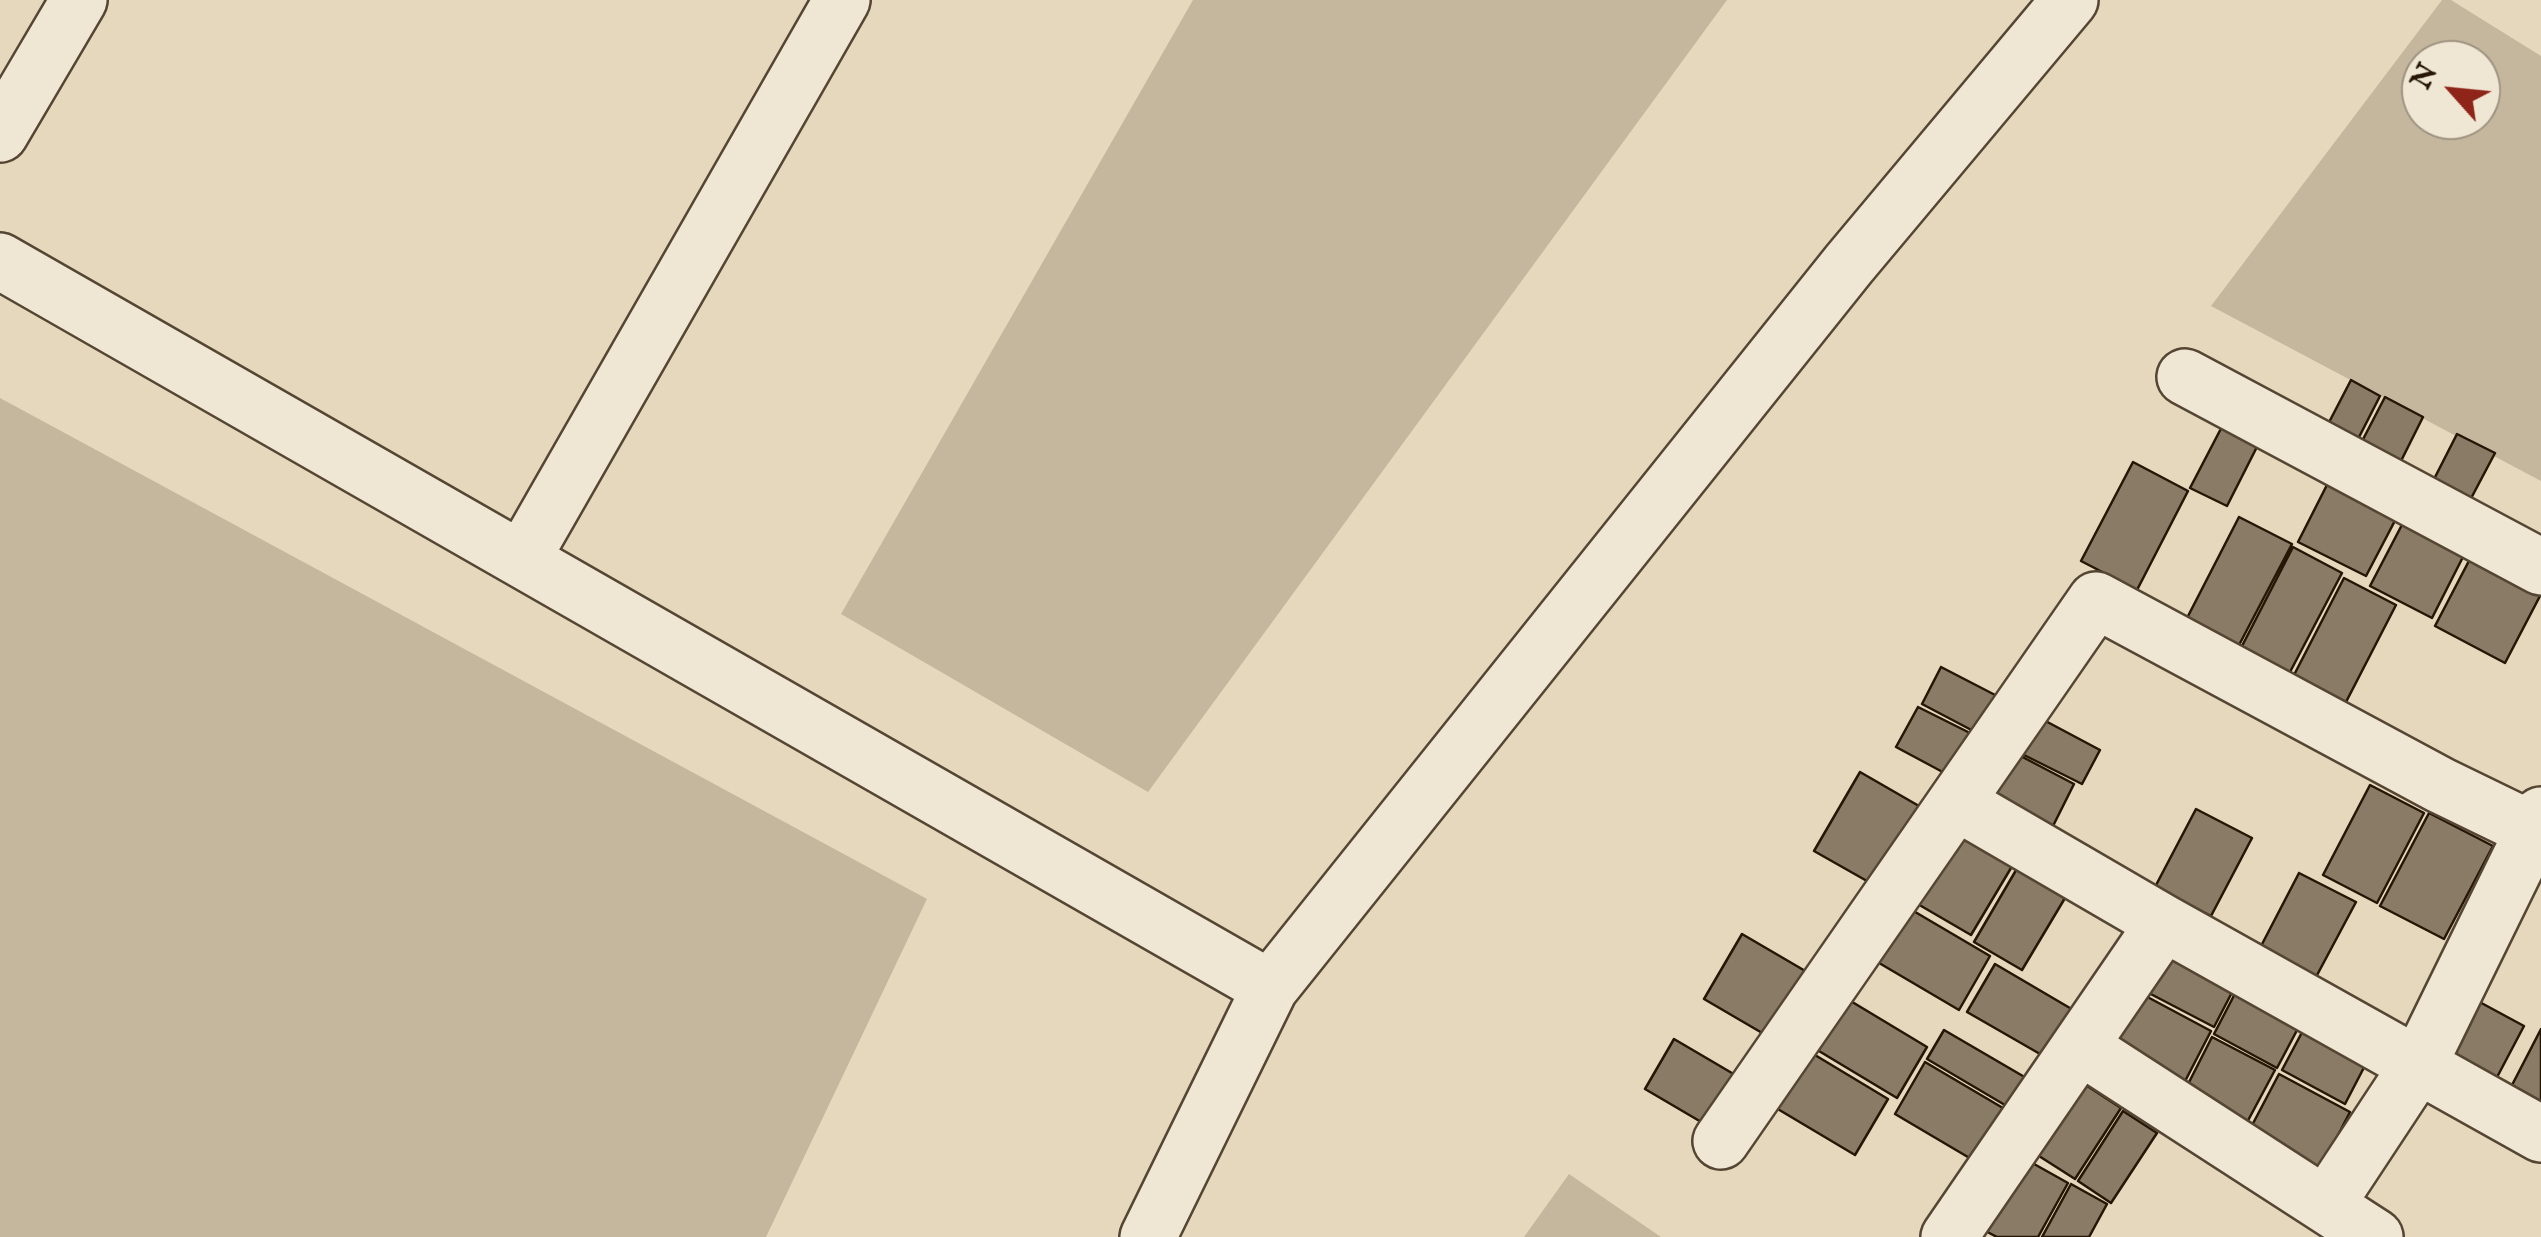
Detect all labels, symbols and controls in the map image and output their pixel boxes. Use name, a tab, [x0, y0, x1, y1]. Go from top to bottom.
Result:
north arrow	[2401, 40, 2501, 140]
text: N	[2405, 58, 2447, 96]

